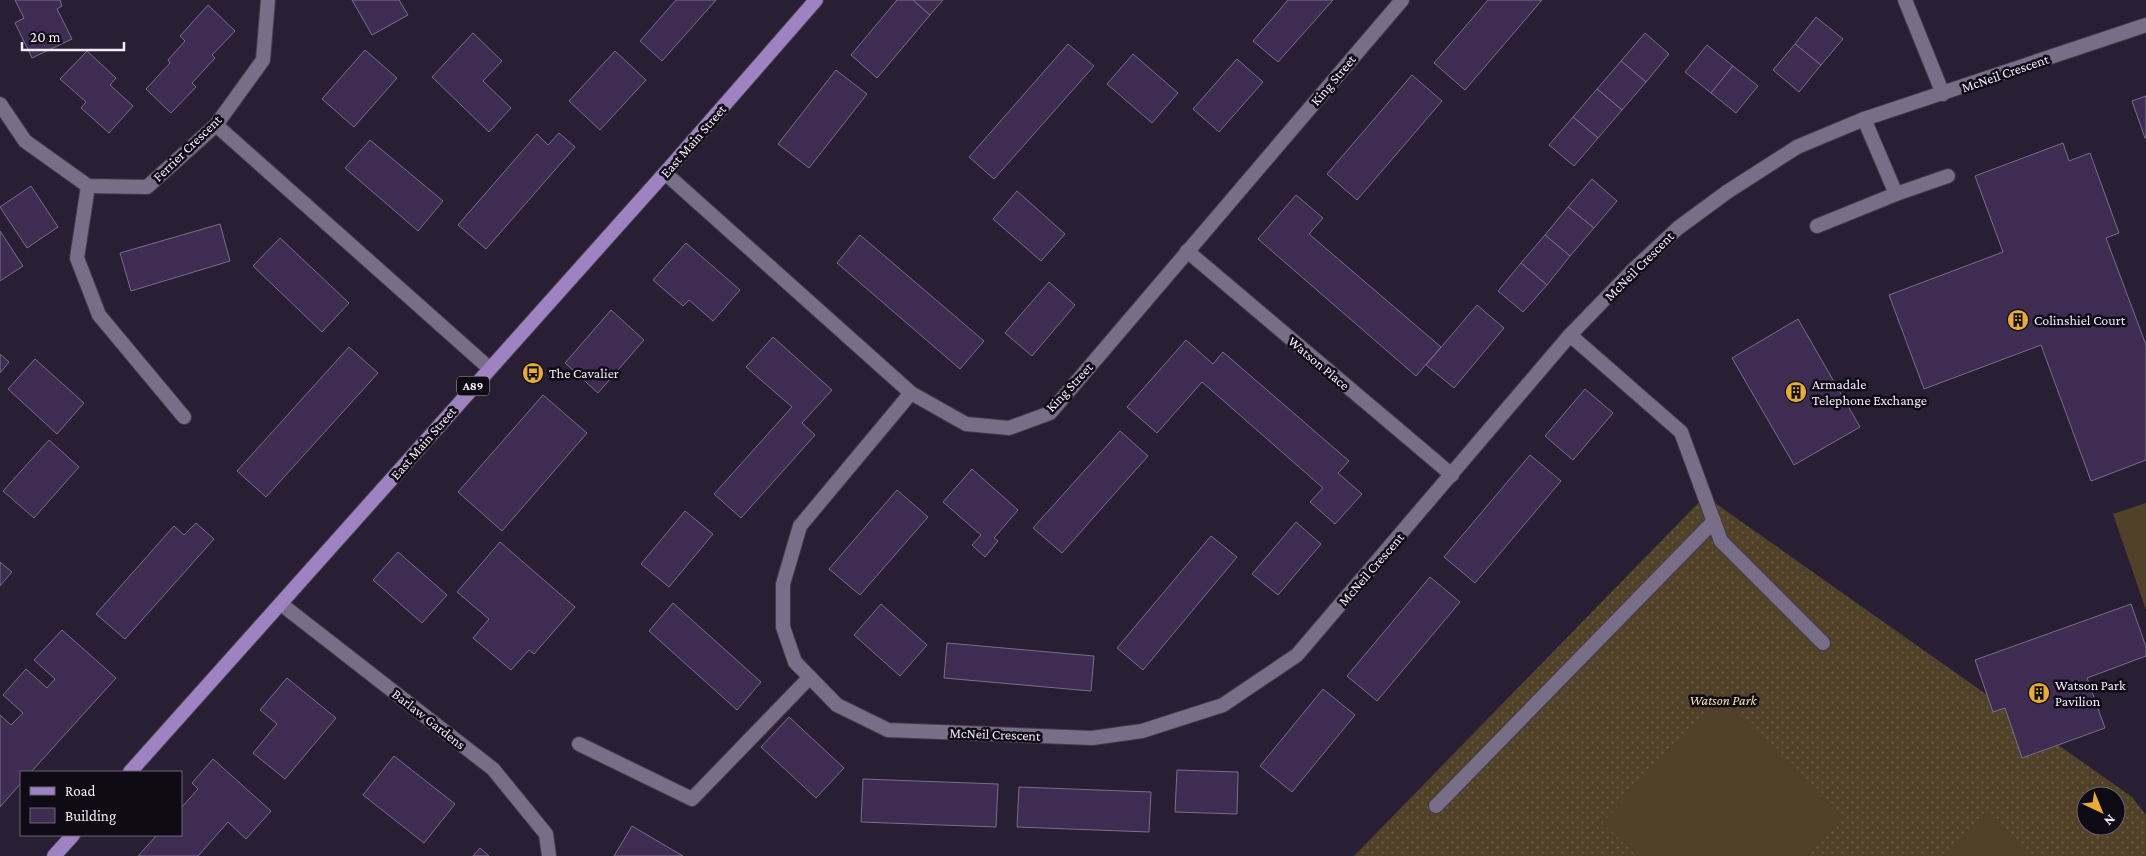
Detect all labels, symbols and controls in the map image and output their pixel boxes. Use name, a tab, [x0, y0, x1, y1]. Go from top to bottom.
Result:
scale bar	[22, 20, 125, 52]
text: 20 m	[30, 29, 61, 45]
street label: McNeil Crescent	[1959, 50, 2051, 95]
street label: King Street	[1307, 51, 1359, 109]
street label: East Main Street	[657, 101, 729, 181]
street label: Ferrier Crescent	[150, 111, 225, 185]
street label: McNeil Crescent	[1601, 228, 1677, 304]
building icon: Colinshiel Court	[2006, 308, 2030, 332]
place label: Colinshiel Court	[2034, 312, 2126, 328]
street label: Watson Place	[1285, 333, 1353, 393]
street label: King Street	[1042, 359, 1096, 415]
bus stop icon: The Cavalier	[521, 361, 545, 385]
place label: The Cavalier	[549, 365, 619, 381]
road number: A89	[457, 376, 489, 396]
place label: Armadale Telephone Exchange	[1812, 376, 1927, 408]
building icon: Armadale Telephone Exchange	[1784, 380, 1808, 404]
street label: East Main Street	[387, 403, 459, 483]
street label: McNeil Crescent	[1335, 529, 1407, 609]
place label: Watson Park Pavilion	[2055, 677, 2126, 709]
building icon: Watson Park Pavilion	[2027, 681, 2051, 705]
street label: Barlaw Gardens	[389, 685, 469, 753]
park label: Watson Park	[1689, 692, 1757, 708]
street label: McNeil Crescent	[949, 724, 1041, 744]
legend	[20, 771, 182, 836]
text: Road	[65, 783, 96, 799]
north arrow	[2076, 786, 2126, 836]
text: Building	[65, 808, 116, 825]
text: N	[2101, 811, 2119, 830]

